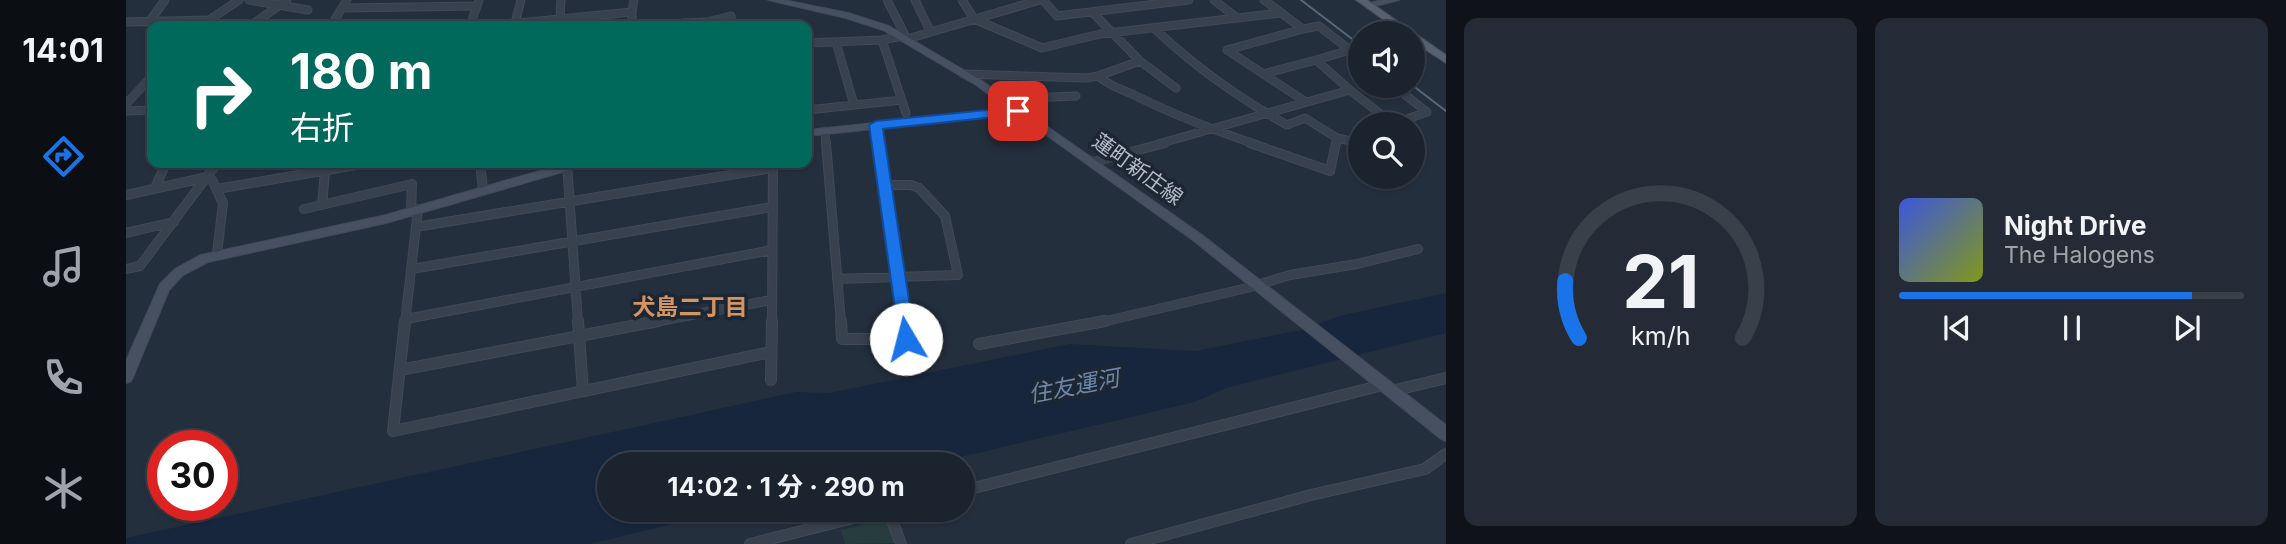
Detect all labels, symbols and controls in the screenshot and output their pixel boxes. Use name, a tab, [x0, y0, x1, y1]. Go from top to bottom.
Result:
map controls	[1348, 21, 1425, 189]
button: sound	[1348, 21, 1425, 98]
text: 14:01	[22, 31, 104, 70]
text: 180 m	[290, 42, 432, 101]
icon: right	[175, 49, 266, 140]
pin	[988, 81, 1048, 141]
icon: arrive	[999, 92, 1037, 130]
text: 右折	[290, 108, 354, 147]
button: search	[1348, 112, 1425, 189]
street label: 蓮町新庄線	[1088, 128, 1188, 210]
icon: directions	[39, 132, 88, 181]
text: Night Drive	[2004, 210, 2146, 241]
text: 21	[1622, 237, 1699, 326]
text: The Halogens	[2004, 241, 2155, 269]
icon: music	[39, 242, 88, 291]
district label: 犬島二丁目	[633, 293, 748, 321]
position arrow	[869, 302, 943, 376]
icon: previous	[1938, 309, 1976, 347]
icon: pause	[2053, 309, 2091, 347]
icon: next	[2168, 309, 2206, 347]
text: km/h	[1631, 321, 1690, 351]
icon: phone	[39, 353, 88, 402]
water label: 住友運河	[1026, 363, 1126, 409]
speed limit sign: 30	[147, 430, 238, 521]
icon: climate	[39, 464, 88, 513]
text: 14:02 · 1 分 · 290 m	[667, 471, 905, 502]

